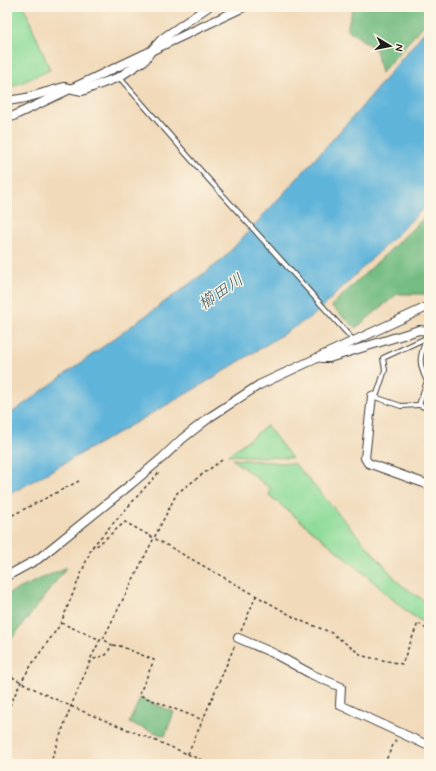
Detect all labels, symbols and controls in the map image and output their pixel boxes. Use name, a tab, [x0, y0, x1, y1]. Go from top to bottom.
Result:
north arrow	[370, 26, 410, 66]
text: N	[391, 43, 406, 52]
water label: 櫛田川	[194, 269, 248, 315]

